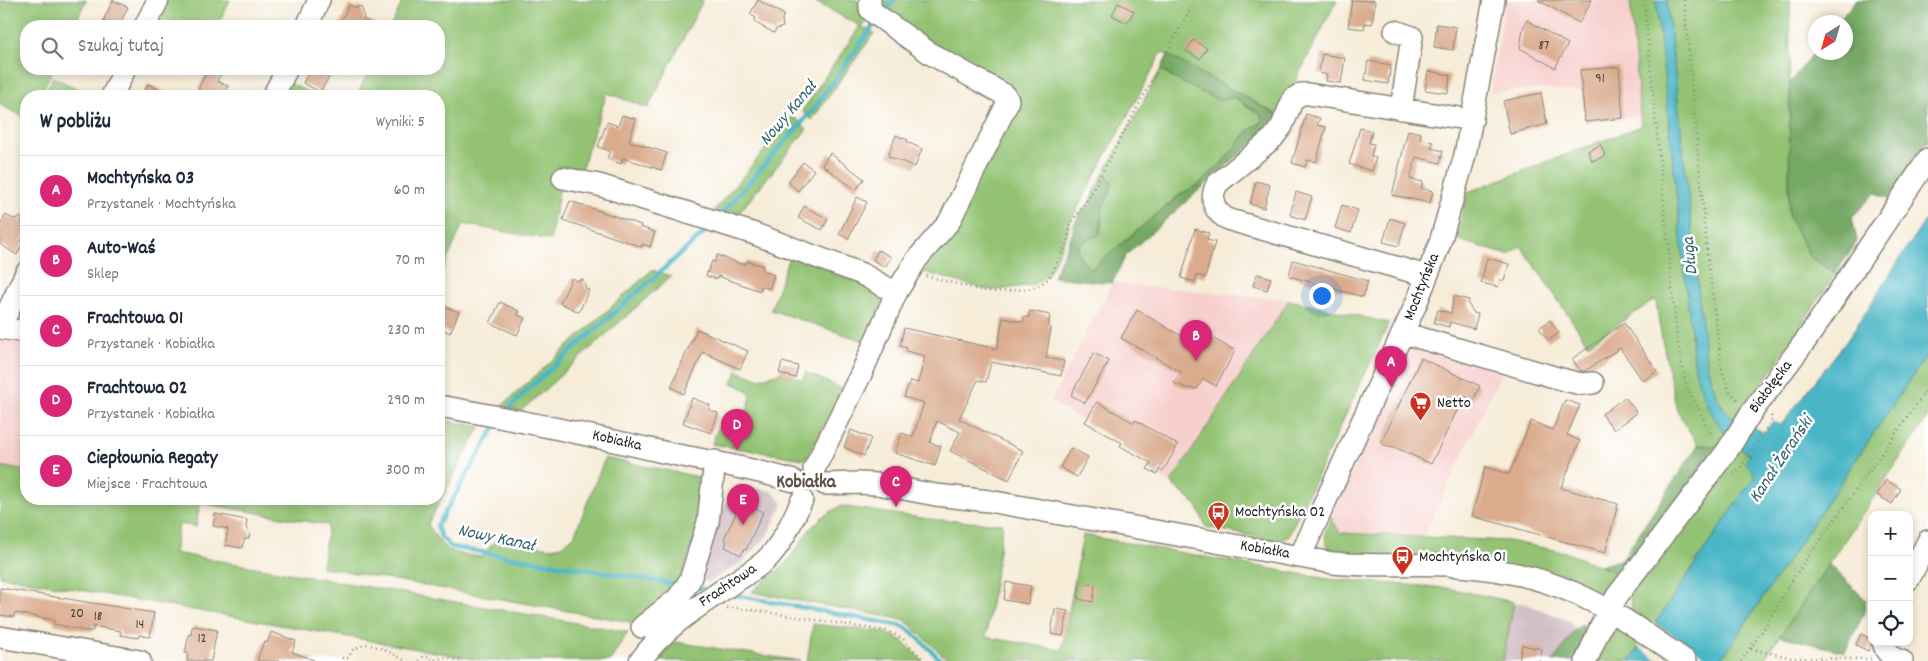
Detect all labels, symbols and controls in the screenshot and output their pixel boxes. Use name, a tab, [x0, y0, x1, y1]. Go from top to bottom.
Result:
north arrow	[1808, 15, 1853, 60]
search box	[20, 20, 445, 75]
icon: search	[38, 34, 66, 62]
text: Szukaj tutaj	[78, 34, 164, 61]
house number: 87	[1539, 36, 1549, 56]
house number: 91	[1595, 69, 1605, 89]
water label: Nowy Kanał	[754, 74, 825, 152]
text: W pobliżu	[40, 108, 111, 138]
text: Wyniki: 5	[376, 111, 425, 134]
text: Mochtyńska 03	[87, 166, 194, 193]
text: A	[52, 179, 60, 202]
text: 60 m	[394, 179, 425, 202]
text: Przystanek · Mochtyńska	[87, 193, 236, 216]
water label: Długa	[1676, 234, 1705, 276]
text: Auto-Waś	[87, 236, 156, 263]
text: B	[52, 249, 60, 272]
text: 70 m	[395, 249, 425, 272]
street label: Mochtyńska	[1398, 249, 1446, 324]
text: Sklep	[87, 263, 119, 286]
your location	[1309, 283, 1335, 309]
text: Frachtowa 01	[87, 306, 183, 333]
text: C	[52, 319, 60, 342]
text: 230 m	[388, 319, 425, 342]
pin: B	[1180, 320, 1212, 361]
text: Przystanek · Kobiałka	[87, 333, 215, 356]
pin: A	[1375, 346, 1407, 387]
street label: Białołęcka	[1744, 355, 1799, 418]
text: Frachtowa 02	[87, 376, 187, 403]
text: D	[52, 389, 60, 412]
text: 290 m	[387, 389, 425, 412]
supermarket icon: Netto	[1409, 391, 1433, 422]
place label: Netto	[1437, 392, 1471, 415]
text: Przystanek · Kobiałka	[87, 403, 215, 426]
pin: D	[721, 409, 753, 450]
water label: Kanał Żerański	[1744, 409, 1822, 508]
street label: Kobiałka	[590, 424, 644, 458]
text: Ciepłownia Regaty	[87, 446, 218, 473]
text: E	[52, 459, 60, 482]
text: 300 m	[386, 459, 425, 482]
pin: C	[880, 466, 912, 507]
district label: Kobiałka	[776, 470, 837, 497]
text: Miejsce · Frachtowa	[87, 473, 207, 496]
pin: E	[727, 484, 759, 525]
bus stop icon: Mochtyńska 02	[1207, 500, 1231, 531]
place label: Mochtyńska 02	[1235, 501, 1325, 524]
map controls	[1868, 511, 1913, 646]
button: +	[1868, 511, 1913, 556]
water label: Nowy Kanał	[455, 519, 539, 560]
street label: Kobiałka	[1238, 534, 1292, 566]
bus stop icon: Mochtyńska 01	[1391, 545, 1415, 576]
place label: Mochtyńska 01	[1419, 546, 1506, 569]
button: −	[1868, 556, 1913, 601]
street label: Frachtowa	[695, 558, 762, 614]
button: locate	[1868, 601, 1913, 646]
house number: 20	[70, 604, 84, 624]
house number: 18	[94, 607, 103, 627]
house number: 14	[136, 615, 144, 635]
house number: 12	[197, 629, 207, 649]

